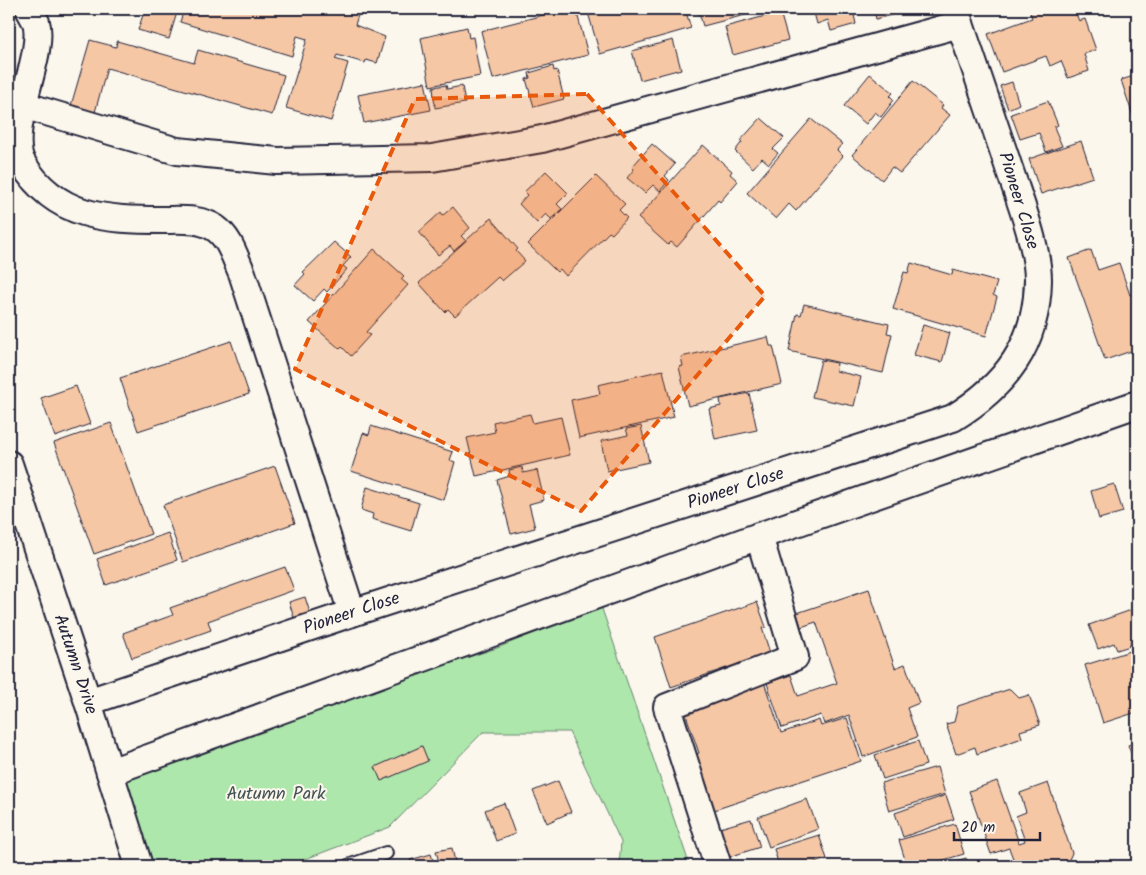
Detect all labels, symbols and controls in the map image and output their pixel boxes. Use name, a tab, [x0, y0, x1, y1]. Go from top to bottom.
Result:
street label: Pioneer Close	[989, 149, 1047, 253]
street label: Pioneer Close	[683, 459, 788, 518]
street label: Pioneer Close	[299, 584, 404, 643]
street label: Autumn Drive	[45, 610, 105, 718]
park label: Autumn Park	[227, 780, 326, 809]
scale bar	[954, 810, 1040, 842]
text: 20 m	[961, 816, 995, 840]

